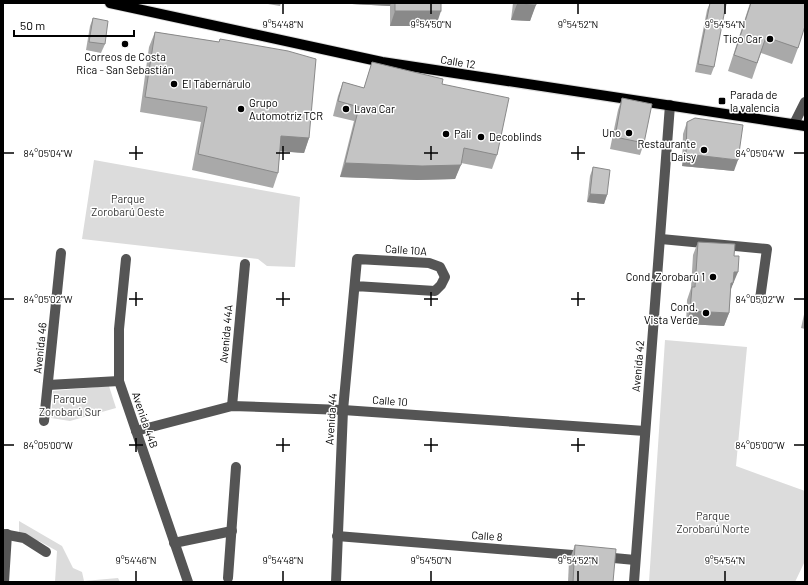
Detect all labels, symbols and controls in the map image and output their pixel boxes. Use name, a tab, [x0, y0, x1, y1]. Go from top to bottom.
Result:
scale bar	[14, 12, 134, 38]
text: 50 m	[20, 18, 45, 32]
text: 9°54'48"N	[263, 18, 303, 30]
text: 9°54'50"N	[410, 18, 452, 30]
text: 9°54'52"N	[558, 18, 598, 30]
text: 9°54'54"N	[705, 18, 745, 30]
place label: Tico Car	[723, 32, 762, 45]
marker: Tico Car	[765, 34, 775, 44]
marker: Correos de Costa Rica - San Sebastián	[120, 39, 130, 49]
place label: Correos de Costa Rica - San Sebastián	[76, 50, 174, 76]
street label: Calle 12	[440, 52, 477, 71]
place label: El Tabernárulo	[182, 77, 251, 90]
marker: El Tabernárulo	[169, 79, 179, 89]
place label: Parada de la valencia	[730, 88, 779, 114]
place label: Grupo Automotríz TCR	[249, 96, 323, 122]
marker: Parada de la valencia	[717, 96, 727, 106]
place label: Lava Car	[354, 102, 395, 115]
marker: Grupo Automotríz TCR	[236, 104, 246, 114]
marker: Lava Car	[341, 104, 351, 114]
place label: Uno	[602, 126, 621, 139]
place label: Palí	[454, 127, 472, 140]
marker: Uno	[624, 128, 634, 138]
marker: Palí	[441, 129, 451, 139]
place label: Decoblinds	[489, 130, 542, 143]
marker: Decoblinds	[476, 132, 486, 142]
place label: Restaurante Daisy	[638, 137, 696, 163]
marker: Restaurante Daisy	[699, 145, 709, 155]
text: 84°05'04"W	[23, 147, 73, 159]
text: 84°05'04"W	[735, 147, 785, 159]
park label: Parque Zorobarú Oeste	[91, 192, 165, 218]
street label: Calle 10A	[385, 242, 428, 257]
place label: Cond. Zorobarú 1	[626, 270, 705, 283]
marker: Cond. Zorobarú 1	[708, 272, 718, 282]
text: 84°05'02"W	[23, 293, 73, 305]
text: 84°05'02"W	[735, 293, 785, 305]
place label: Cond. Vista Verde	[644, 300, 698, 326]
street label: Avenida 44A	[216, 304, 235, 364]
marker: Cond. Vista Verde	[701, 308, 711, 318]
street label: Avenida 46	[30, 321, 49, 374]
street label: Avenida 42	[629, 339, 646, 392]
street label: Avenida 44B	[130, 390, 161, 450]
park label: Parque Zorobarú Sur	[39, 392, 101, 418]
street label: Avenida 44	[322, 393, 339, 445]
street label: Calle 10	[372, 393, 408, 408]
text: 84°05'00"W	[23, 439, 73, 451]
text: 84°05'00"W	[735, 439, 785, 451]
park label: Parque Zorobarú Norte	[676, 509, 750, 535]
street label: Calle 8	[471, 528, 503, 543]
text: 9°54'46"N	[116, 554, 156, 566]
text: 9°54'48"N	[263, 554, 303, 566]
text: 9°54'50"N	[410, 554, 452, 566]
text: 9°54'52"N	[558, 554, 598, 566]
text: 9°54'54"N	[705, 554, 745, 566]

